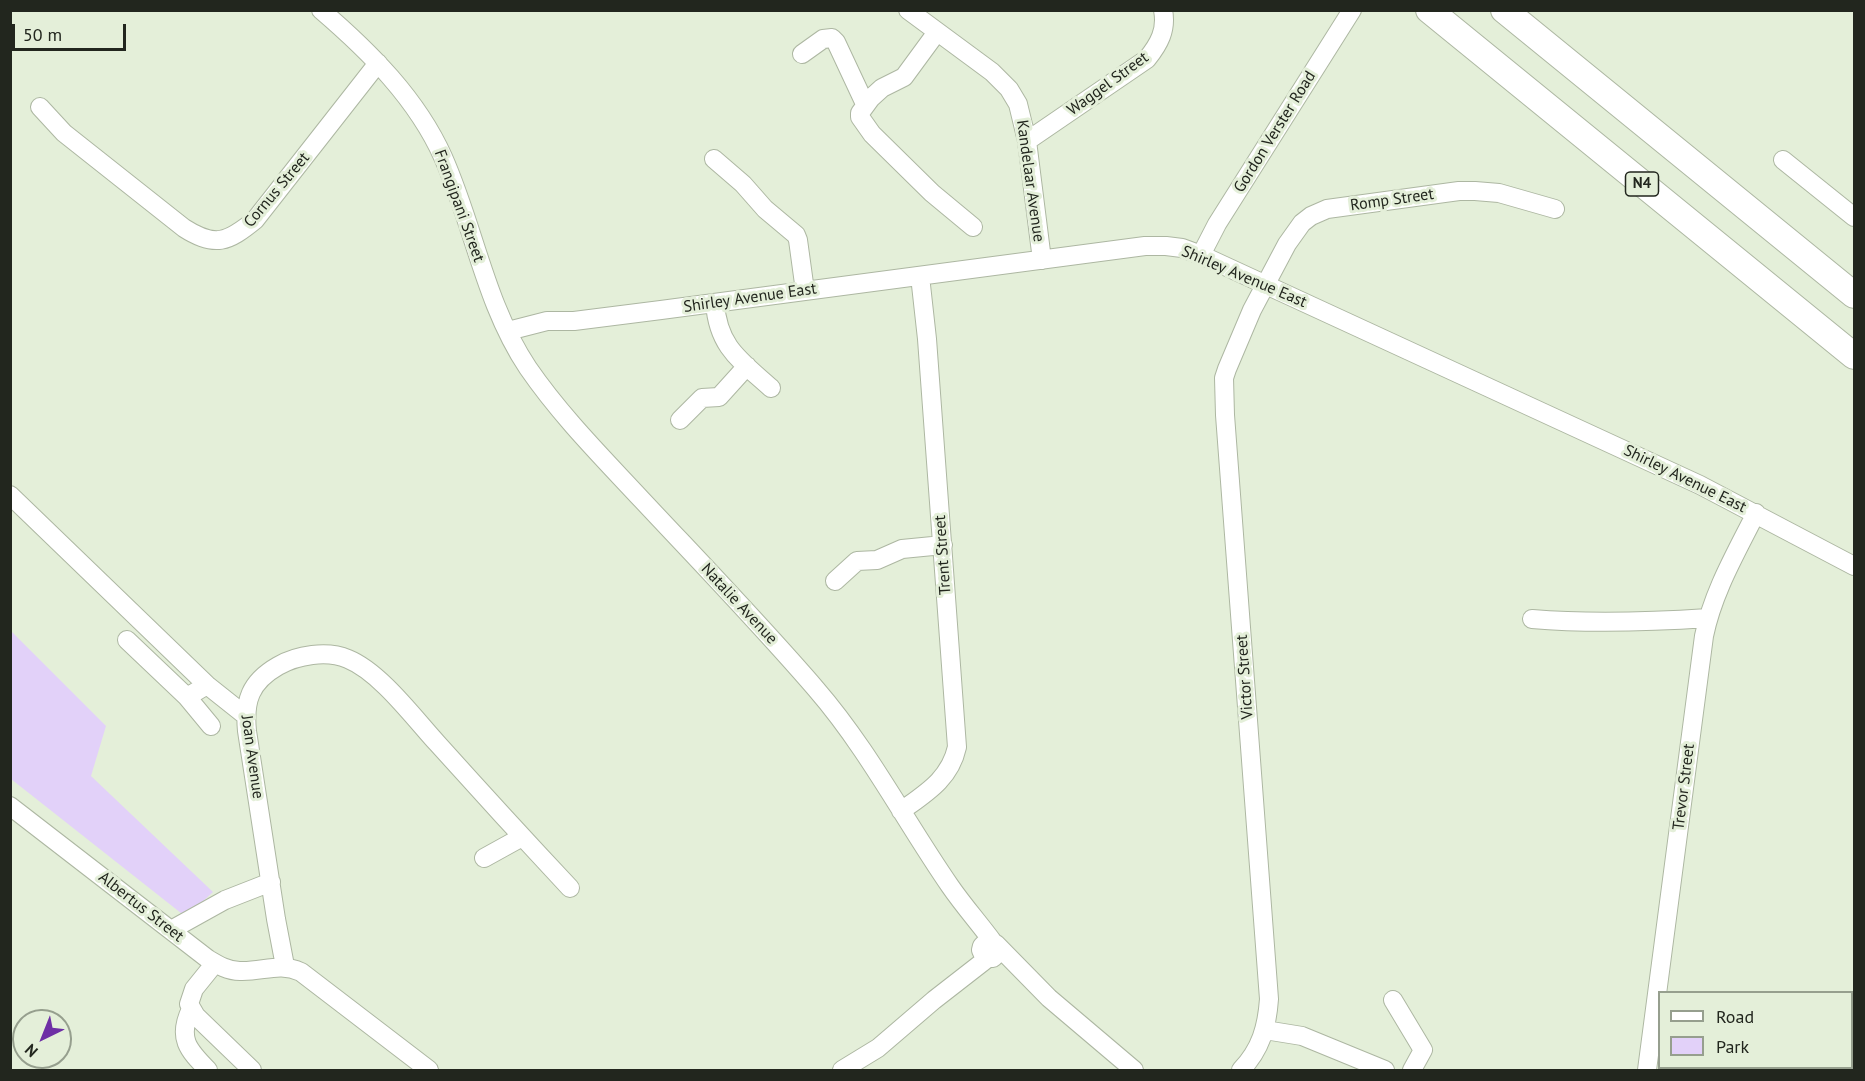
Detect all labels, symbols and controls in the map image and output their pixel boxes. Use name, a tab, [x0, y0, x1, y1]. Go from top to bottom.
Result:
scale bar	[15, 12, 129, 50]
text: 50 m	[23, 23, 62, 46]
street label: Waggel Street	[1064, 48, 1152, 120]
street label: Gordon Verster Road	[1230, 68, 1320, 196]
street label: Kandelaar Avenue	[1012, 119, 1048, 243]
street label: Frangipani Street	[430, 147, 488, 265]
street label: Cornus Street	[240, 149, 314, 231]
road number: N4	[1626, 172, 1658, 196]
street label: Romp Street	[1349, 185, 1435, 215]
street label: Shirley Avenue East	[1179, 242, 1309, 312]
street label: Shirley Avenue East	[682, 279, 818, 317]
street label: Shirley Avenue East	[1621, 441, 1749, 517]
street label: Trent Street	[931, 514, 955, 596]
street label: Natalie Avenue	[697, 560, 781, 648]
street label: Victor Street	[1232, 634, 1258, 720]
street label: Joan Avenue	[237, 714, 267, 800]
street label: Trevor Street	[1669, 743, 1699, 831]
street label: Albertus Street	[95, 868, 187, 946]
legend	[1658, 991, 1853, 1069]
text: Road	[1716, 1005, 1754, 1028]
north arrow	[12, 1009, 72, 1069]
text: Park	[1716, 1035, 1749, 1058]
text: N	[20, 1040, 42, 1062]

